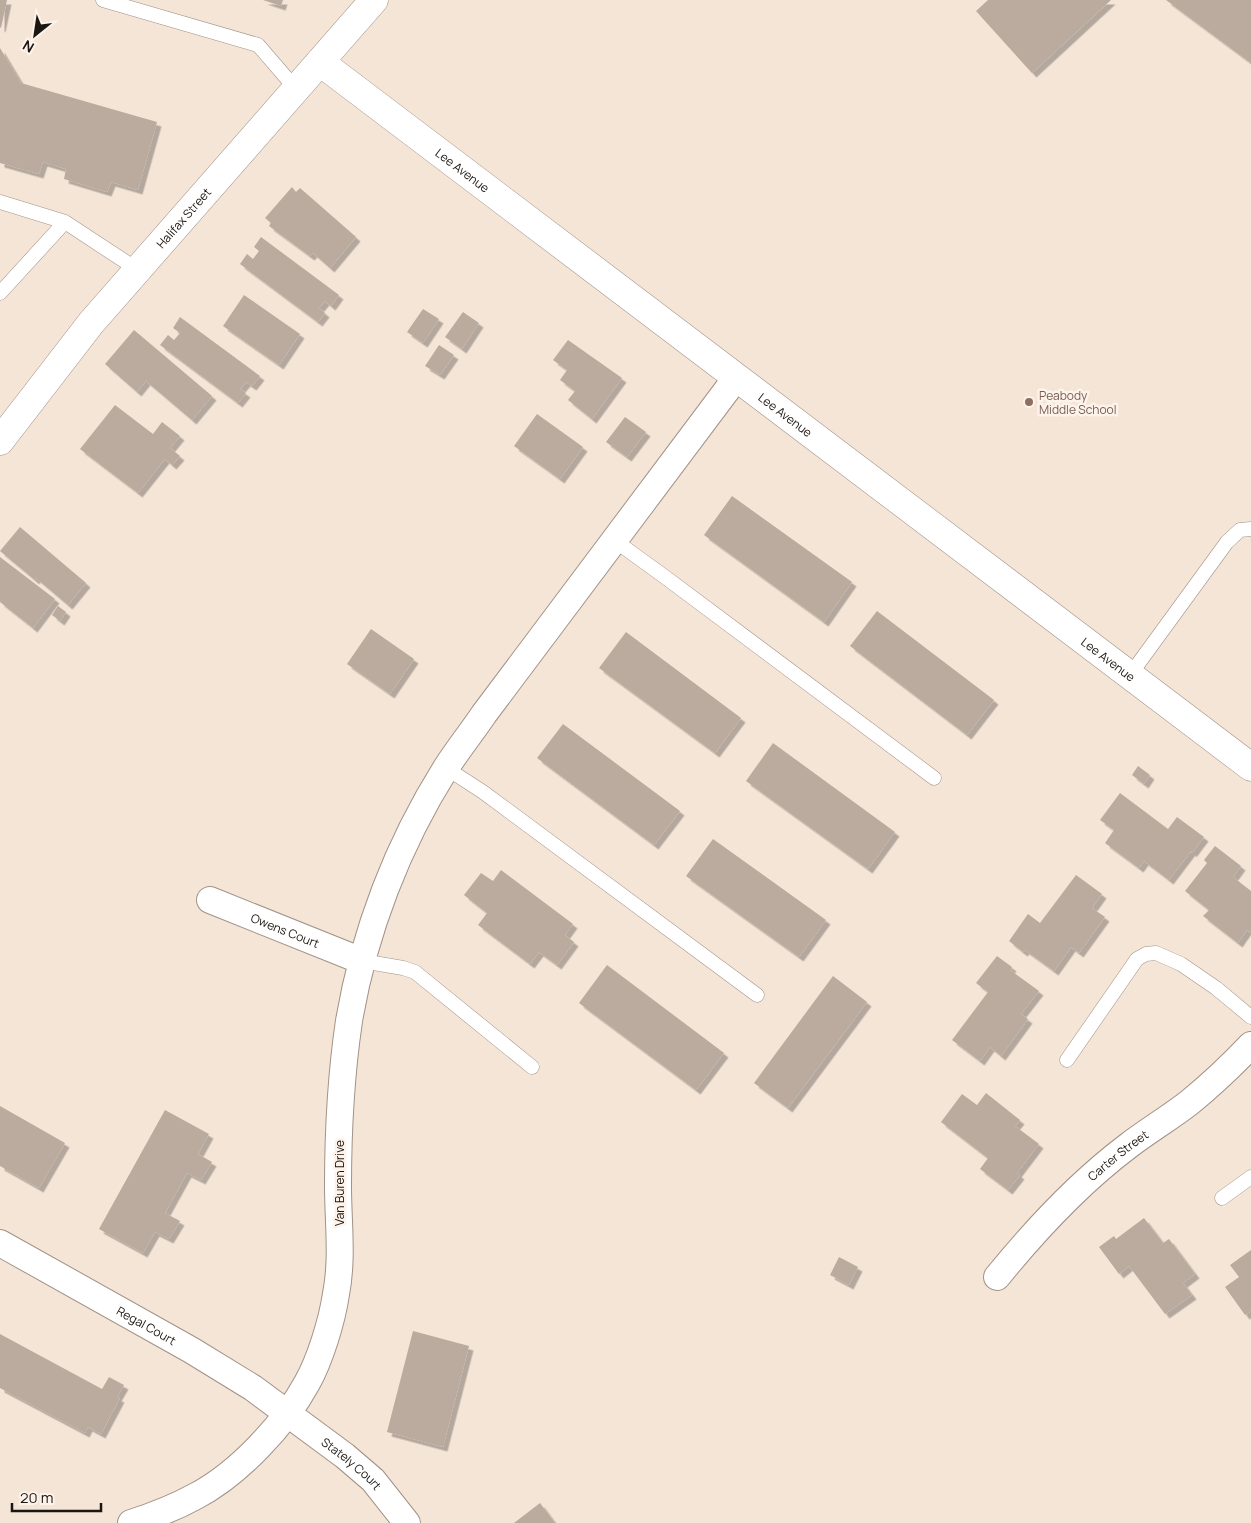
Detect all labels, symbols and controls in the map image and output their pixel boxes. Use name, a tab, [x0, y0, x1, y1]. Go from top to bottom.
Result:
north arrow	[10, 10, 60, 60]
text: N	[19, 36, 37, 57]
street label: Lee Avenue	[432, 144, 493, 196]
street label: Halifax Street	[152, 184, 215, 252]
place label: Peabody Middle School	[1039, 387, 1117, 418]
street label: Lee Avenue	[755, 389, 816, 441]
marker: Peabody Middle School	[1023, 396, 1035, 408]
street label: Lee Avenue	[1078, 633, 1139, 685]
street label: Owens Court	[248, 909, 322, 952]
street label: Carter Street	[1084, 1126, 1152, 1184]
street label: Van Buren Drive	[331, 1140, 348, 1226]
street label: Regal Court	[114, 1302, 179, 1349]
street label: Stately Court	[318, 1433, 386, 1493]
scale bar	[12, 1480, 101, 1512]
text: 20 m	[20, 1487, 53, 1508]

